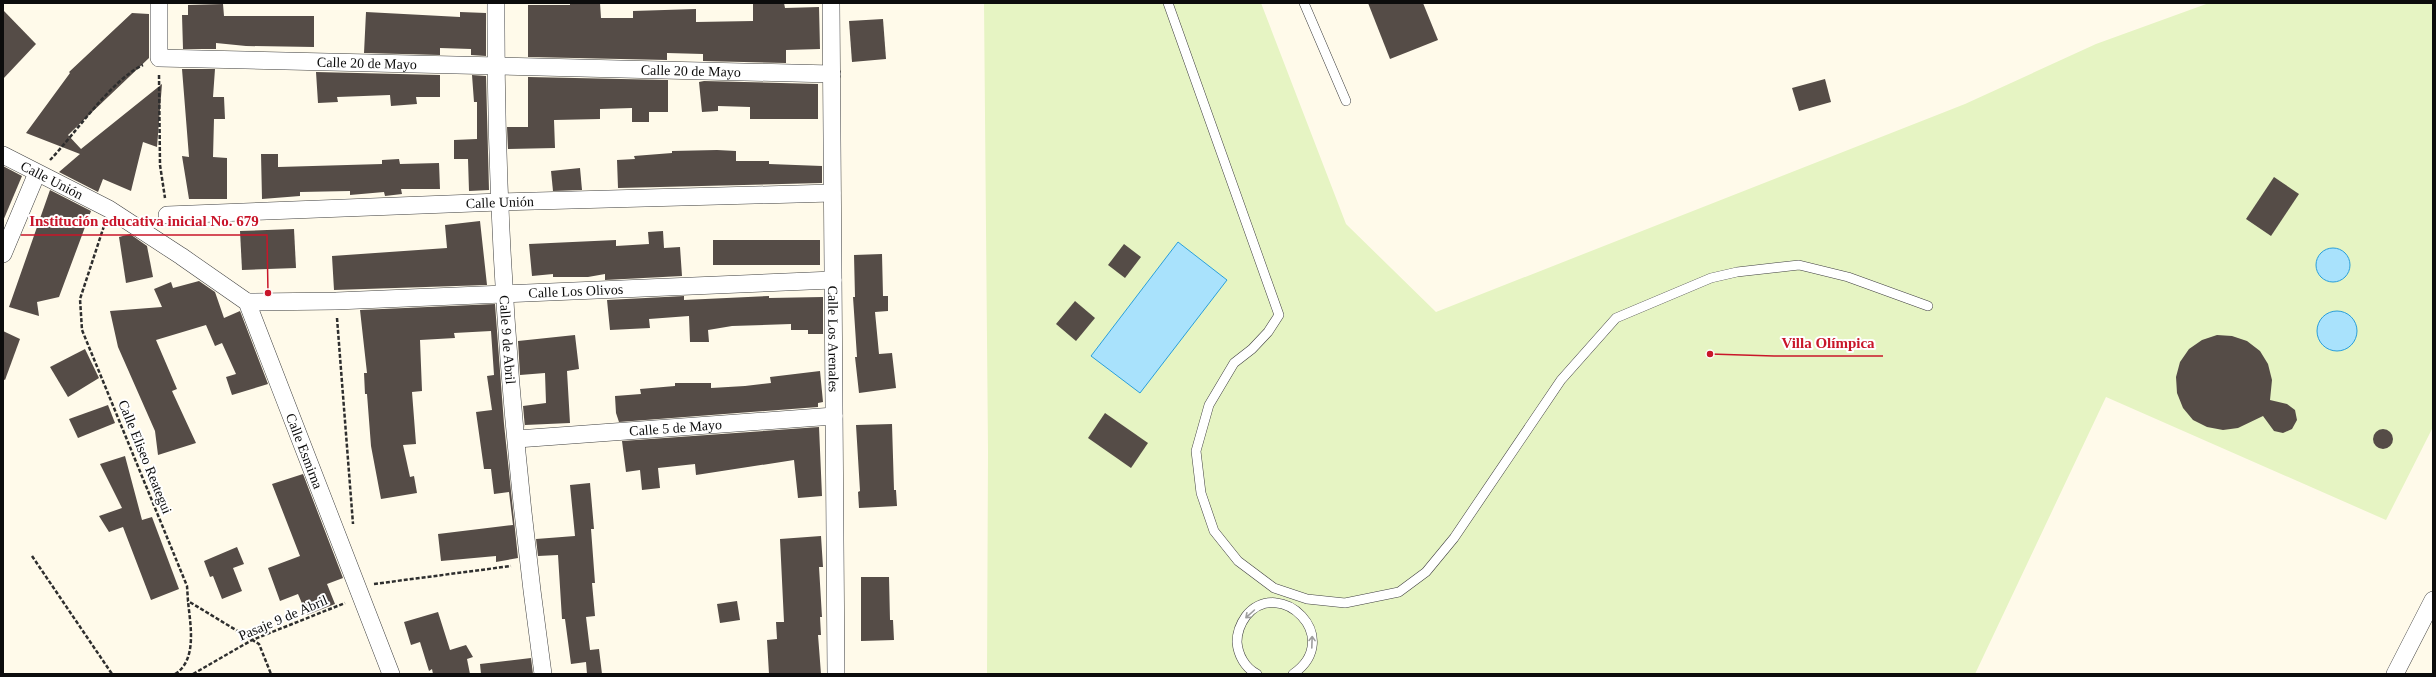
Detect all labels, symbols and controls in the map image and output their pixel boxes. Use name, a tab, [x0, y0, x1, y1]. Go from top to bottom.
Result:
street label: Calle 20 de Mayo	[317, 54, 417, 72]
street label: Calle 20 de Mayo	[641, 62, 741, 79]
street label: Calle Unión	[18, 158, 86, 202]
street label: Calle Unión	[465, 194, 534, 211]
callout: Institución educativa inicial No. 679	[21, 208, 267, 235]
text: Institución educativa inicial No. 679	[29, 213, 259, 229]
street label: Calle Los Olivos	[528, 281, 624, 300]
street label: Calle Los Arenales	[826, 286, 841, 392]
street label: Calle 9 de Abril	[497, 295, 518, 385]
callout: Villa Olímpica	[1774, 329, 1883, 356]
text: Villa Olímpica	[1781, 335, 1875, 351]
street label: Calle Eliseo Reategui	[115, 398, 175, 516]
street label: Calle Esmirna	[283, 411, 326, 491]
street label: Calle 5 de Mayo	[629, 417, 722, 438]
street label: Pasaje 9 de Abril	[236, 592, 330, 644]
one-way arrow	[1245, 609, 1255, 618]
one-way arrow	[1308, 636, 1316, 649]

